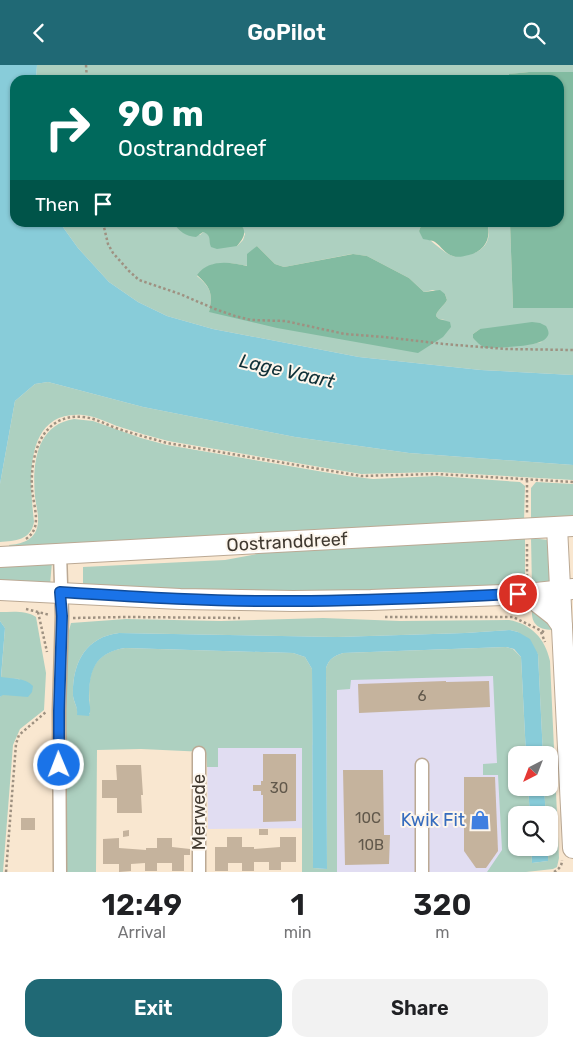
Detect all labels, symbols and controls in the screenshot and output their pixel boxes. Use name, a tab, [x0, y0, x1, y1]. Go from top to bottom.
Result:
icon: back	[25, 19, 53, 47]
text: GoPilot	[247, 19, 326, 46]
icon: search	[520, 19, 548, 47]
text: 90 m	[118, 93, 204, 135]
icon: right	[35, 95, 100, 160]
text: Oostranddreef	[118, 135, 266, 162]
icon: arrive	[89, 190, 117, 218]
text: Then	[35, 193, 79, 216]
water label: Lage Vaart	[237, 349, 338, 393]
street label: Oostranddreef	[226, 528, 348, 556]
pin	[497, 573, 539, 615]
icon: arrive	[504, 580, 532, 608]
house number: 6	[417, 687, 427, 705]
position arrow	[32, 738, 84, 790]
north arrow	[508, 746, 558, 796]
map controls	[508, 746, 558, 856]
street label: Merwede	[188, 774, 210, 850]
house number: 30	[270, 779, 288, 797]
button: search	[508, 806, 558, 856]
house number: 10C	[355, 809, 381, 827]
place label: Kwik Fit	[401, 809, 465, 831]
shop icon: Kwik Fit	[469, 809, 491, 831]
house number: 10B	[358, 836, 384, 854]
text: 12:49	[102, 887, 182, 923]
text: 1	[290, 887, 305, 923]
text: 320	[413, 887, 471, 923]
text: Arrival	[118, 923, 166, 942]
text: min	[284, 923, 312, 942]
text: m	[435, 923, 449, 942]
button: Exit	[25, 979, 282, 1037]
button: Share	[292, 979, 548, 1037]

